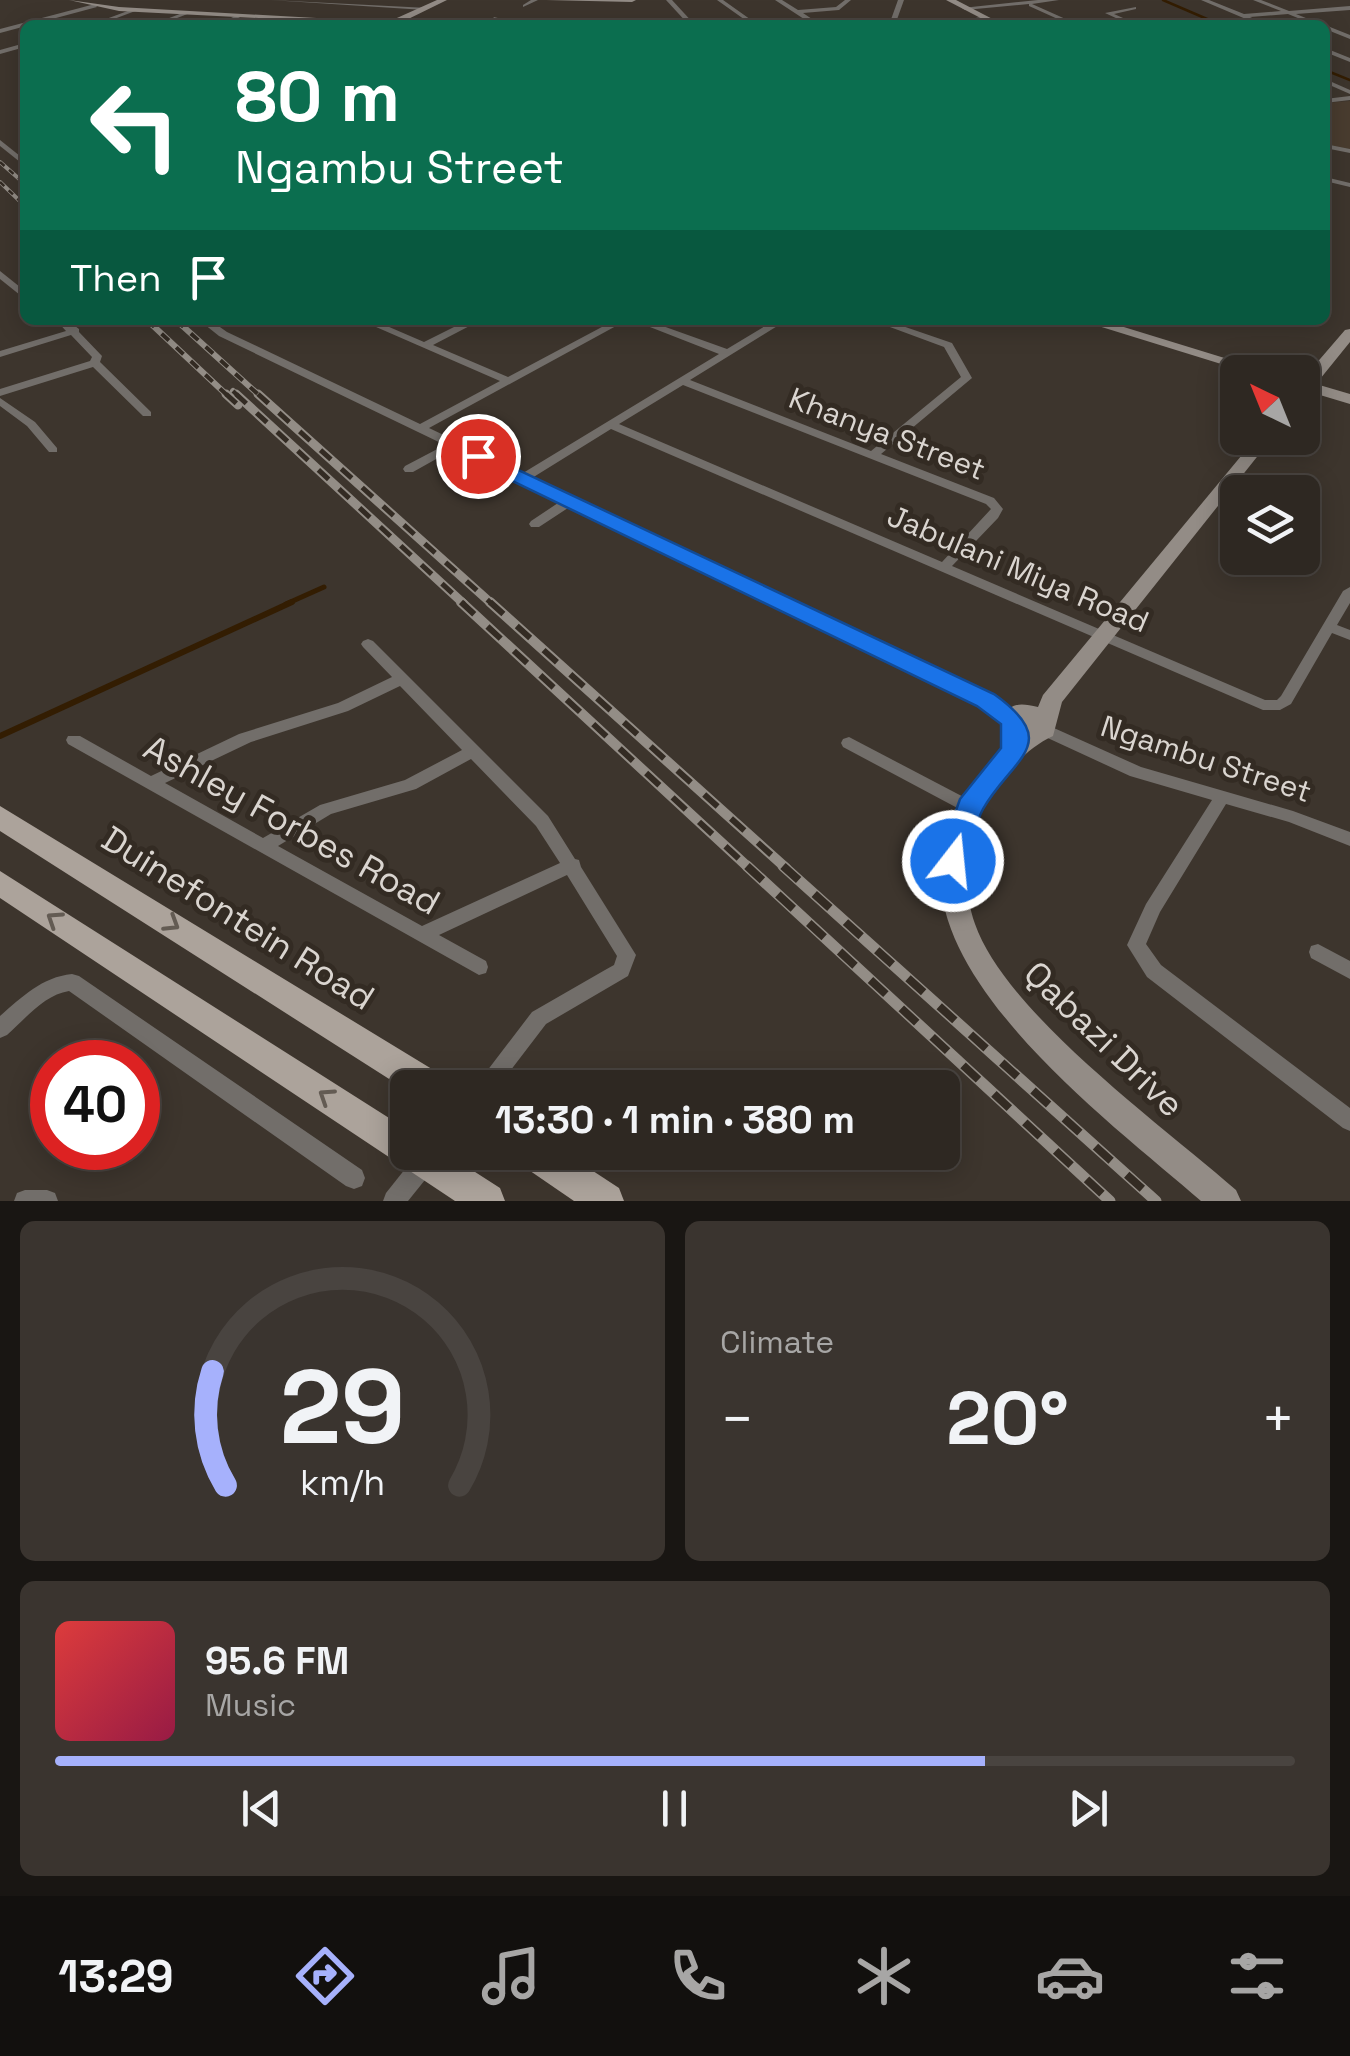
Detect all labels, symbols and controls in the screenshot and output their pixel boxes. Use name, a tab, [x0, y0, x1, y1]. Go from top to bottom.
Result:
text: 80 m	[235, 52, 400, 141]
icon: left	[70, 60, 200, 190]
text: Ngambu Street	[235, 139, 564, 196]
icon: arrive	[181, 250, 236, 305]
text: Then	[70, 254, 161, 302]
north arrow	[1220, 355, 1320, 455]
map controls	[1220, 355, 1320, 575]
street label: Khanya Street	[784, 378, 991, 489]
pin	[436, 414, 521, 499]
icon: arrive	[451, 429, 506, 484]
button: layers	[1220, 475, 1320, 575]
street label: Jabulani Miya Road	[882, 496, 1155, 641]
street label: Ngambu Street	[1096, 706, 1316, 811]
street label: Ashley Forbes Road	[136, 725, 448, 925]
position arrow	[901, 809, 1005, 913]
street label: Duinefontein Road	[94, 816, 382, 1020]
one-way arrow	[46, 912, 64, 931]
one-way arrow	[161, 912, 179, 931]
street label: Qabazi Drive	[1015, 952, 1193, 1126]
speed limit sign: 40	[30, 1040, 160, 1170]
one-way arrow	[319, 1090, 337, 1109]
text: 13:30 · 1 min · 380 m	[495, 1096, 855, 1144]
text: Climate	[720, 1322, 834, 1362]
text: 29	[280, 1341, 405, 1473]
text: 20°	[946, 1370, 1069, 1466]
text: −	[720, 1384, 754, 1454]
text: +	[1261, 1384, 1295, 1454]
text: km/h	[300, 1460, 385, 1505]
text: 95.6 FM	[205, 1637, 349, 1685]
text: Music	[205, 1685, 296, 1725]
icon: previous	[234, 1781, 289, 1836]
icon: pause	[647, 1781, 702, 1836]
icon: next	[1061, 1781, 1116, 1836]
icon: directions	[290, 1941, 360, 2011]
icon: music	[476, 1941, 546, 2011]
icon: phone	[663, 1941, 733, 2011]
icon: climate	[849, 1941, 919, 2011]
icon: car	[1035, 1941, 1105, 2011]
icon: filters	[1222, 1941, 1292, 2011]
text: 13:29	[58, 1948, 174, 2005]

